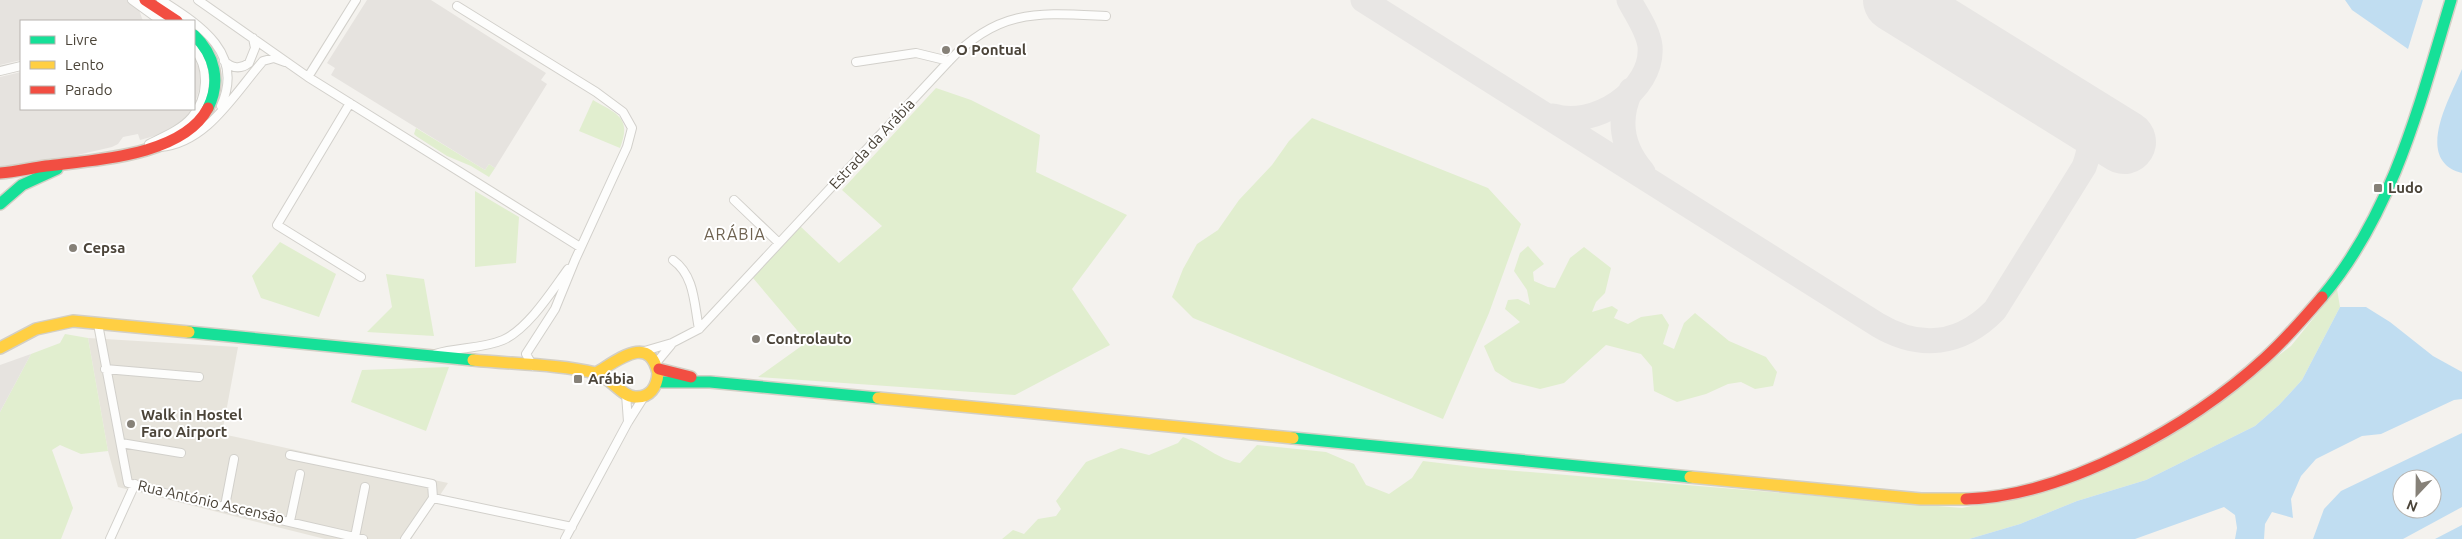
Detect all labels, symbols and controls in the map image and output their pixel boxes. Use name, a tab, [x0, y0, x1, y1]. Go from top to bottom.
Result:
legend	[20, 20, 195, 110]
text: Livre	[65, 31, 98, 48]
place label: O Pontual	[956, 41, 1027, 58]
marker: O Pontual	[940, 44, 952, 56]
text: Lento	[65, 56, 104, 73]
text: Parado	[65, 81, 112, 98]
street label: Estrada da Arábia	[825, 95, 918, 192]
place label: Ludo	[2388, 179, 2423, 196]
marker: Ludo	[2372, 182, 2384, 194]
district label: ARÁBIA	[704, 223, 766, 243]
place label: Cepsa	[83, 239, 125, 256]
marker: Cepsa	[67, 242, 79, 254]
place label: Controlauto	[766, 330, 852, 347]
marker: Controlauto	[750, 333, 762, 345]
place label: Arábia	[588, 370, 634, 387]
marker: Arábia	[572, 373, 584, 385]
place label: Walk in Hostel Faro Airport	[141, 406, 243, 440]
marker: Walk in Hostel Faro Airport	[125, 418, 137, 430]
north arrow	[2392, 469, 2442, 519]
street label: Rua António Ascensão	[136, 476, 286, 527]
text: N	[2404, 497, 2420, 515]

